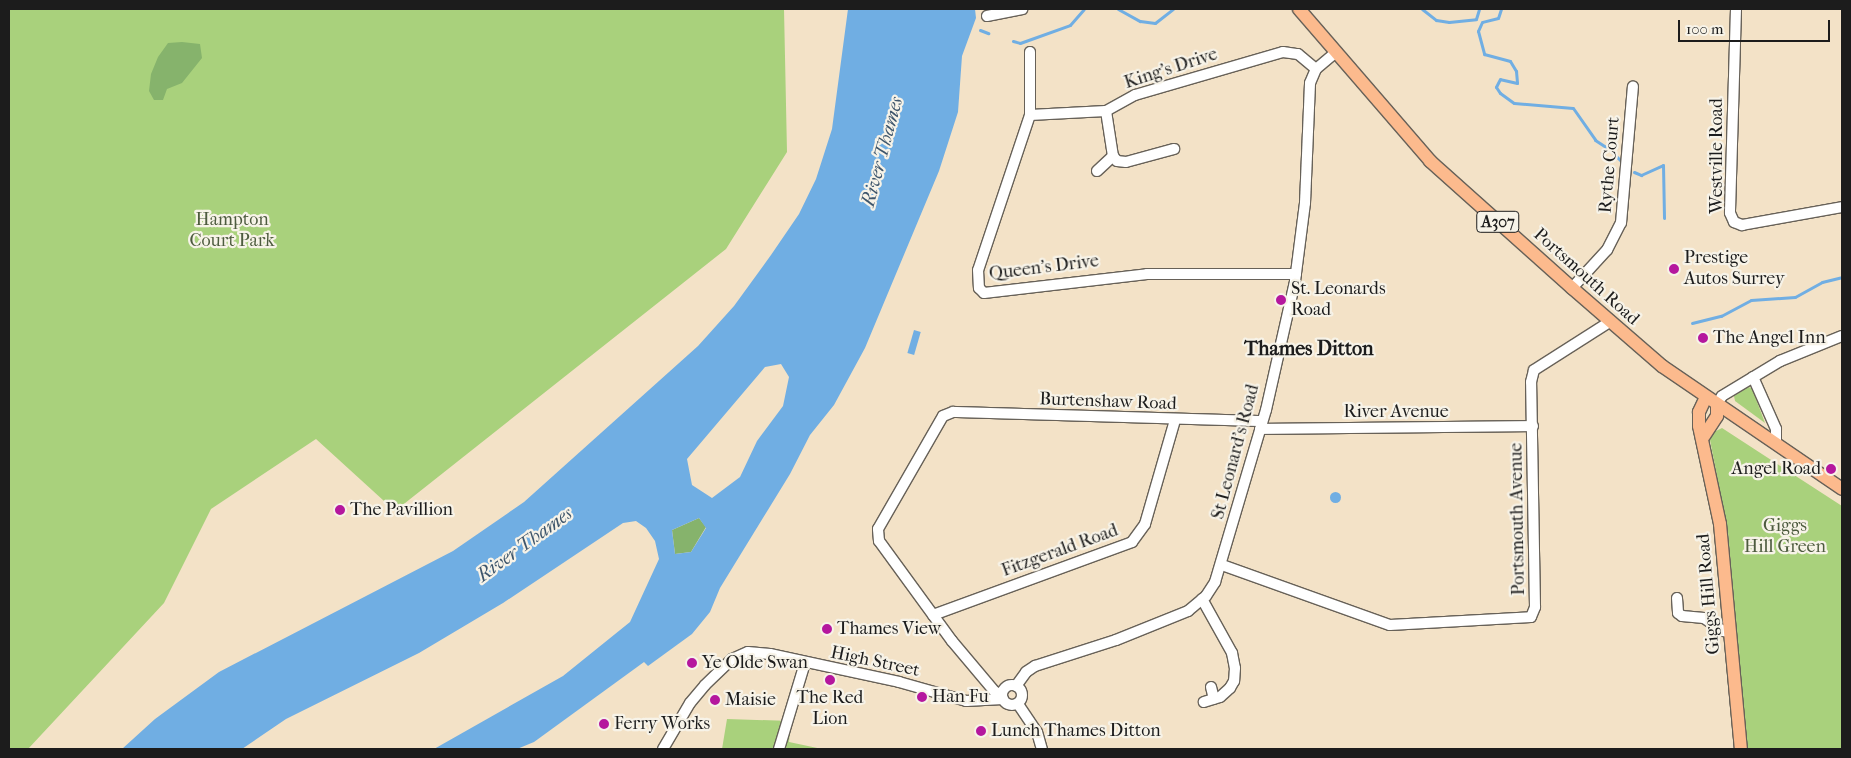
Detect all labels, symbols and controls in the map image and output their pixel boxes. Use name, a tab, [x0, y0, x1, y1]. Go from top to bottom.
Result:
scale bar	[1681, 10, 1834, 42]
text: 100 m	[1686, 20, 1724, 38]
street label: King's Drive	[1122, 44, 1220, 94]
water label: River Thames	[857, 95, 909, 209]
street label: Westville Road	[1706, 98, 1728, 214]
street label: Rythe Court	[1595, 116, 1625, 214]
road number: A307	[1476, 208, 1520, 236]
park label: Hampton Court Park	[189, 210, 275, 252]
street label: Portsmouth Road	[1529, 224, 1643, 330]
place label: Prestige Autos Surrey	[1684, 248, 1785, 290]
street label: Queen's Drive	[988, 251, 1100, 285]
marker: Prestige Autos Surrey	[1668, 263, 1680, 275]
place label: St. Leonards Road	[1291, 279, 1386, 322]
marker: St. Leonards Road	[1275, 294, 1287, 306]
place label: The Angel Inn	[1713, 327, 1826, 349]
marker: The Angel Inn	[1697, 332, 1709, 344]
district label: Thames Ditton	[1244, 336, 1374, 360]
street label: St Leonard's Road	[1208, 382, 1264, 522]
street label: Burtenshaw Road	[1039, 389, 1177, 415]
street label: River Avenue	[1343, 401, 1449, 423]
street label: Portsmouth Avenue	[1506, 442, 1530, 596]
place label: Angel Road	[1732, 458, 1821, 480]
marker: Angel Road	[1825, 463, 1837, 475]
place label: The Pavillion	[350, 499, 453, 521]
water label: River Thames	[473, 503, 577, 587]
marker: The Pavillion	[334, 504, 346, 516]
park label: Giggs Hill Green	[1744, 516, 1826, 558]
street label: Fitzgerald Road	[999, 520, 1121, 582]
street label: Giggs Hill Road	[1693, 533, 1725, 655]
place label: Thames View	[837, 618, 941, 640]
marker: Thames View	[821, 623, 833, 635]
street label: High Street	[828, 642, 922, 682]
place label: Ye Olde Swan	[702, 652, 808, 674]
marker: Ye Olde Swan	[686, 657, 698, 669]
marker: The Red Lion	[824, 674, 836, 686]
place label: Han Fu	[932, 686, 989, 708]
place label: The Red Lion	[797, 688, 863, 731]
place label: Maisie	[725, 689, 776, 711]
marker: Han Fu	[916, 691, 928, 703]
marker: Maisie	[709, 694, 721, 706]
place label: Ferry Works	[614, 713, 710, 735]
marker: Ferry Works	[598, 718, 610, 730]
place label: Lunch Thames Ditton	[991, 720, 1161, 742]
marker: Lunch Thames Ditton	[975, 725, 987, 737]

